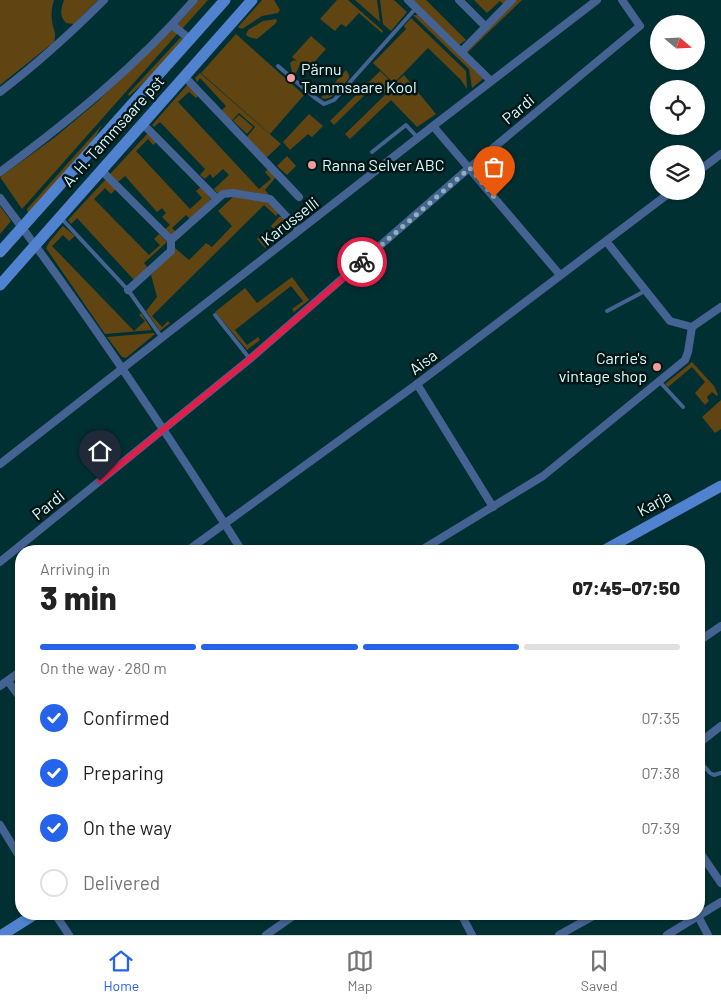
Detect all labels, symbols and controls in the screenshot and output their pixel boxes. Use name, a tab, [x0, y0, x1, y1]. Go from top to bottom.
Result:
north arrow	[650, 15, 705, 70]
map controls	[650, 15, 705, 200]
place label: Pärnu Tammsaare Kool	[301, 59, 417, 96]
street label: A. H. Tammsaare pst	[58, 71, 167, 190]
marker: Pärnu Tammsaare Kool	[285, 72, 297, 84]
button: locate	[650, 80, 705, 135]
street label: Pardi	[498, 90, 538, 128]
button: layers	[650, 145, 705, 200]
pin	[473, 146, 515, 197]
icon: bag	[480, 153, 508, 181]
place label: Ranna Selver ABC	[322, 155, 444, 174]
marker: Ranna Selver ABC	[306, 159, 318, 171]
street label: Karusselli	[257, 192, 322, 249]
courier	[337, 237, 387, 287]
icon: bike	[348, 248, 376, 276]
street label: Aisa	[405, 345, 440, 378]
place label: Carrie's vintage shop	[559, 348, 647, 385]
marker: Carrie's vintage shop	[651, 361, 663, 373]
pin	[79, 430, 121, 481]
icon: home	[86, 437, 114, 465]
street label: Pardi	[28, 486, 68, 523]
street label: Karja	[633, 486, 674, 520]
text: Arriving in	[40, 559, 110, 578]
text: 07:45–07:50	[572, 576, 680, 599]
text: 3 min	[40, 578, 117, 616]
text: On the way · 280 m	[40, 658, 167, 677]
icon: check	[40, 704, 68, 732]
text: Confirmed	[83, 706, 170, 729]
text: 07:35	[642, 708, 680, 727]
icon: check	[40, 759, 68, 787]
text: Preparing	[83, 761, 164, 784]
text: 07:38	[641, 763, 680, 782]
icon: check	[40, 814, 68, 842]
text: On the way	[83, 816, 172, 839]
text: 07:39	[641, 818, 680, 837]
text: Delivered	[83, 871, 160, 894]
tab: Home	[103, 947, 139, 994]
tab: Map	[346, 947, 374, 994]
tab: Saved	[581, 947, 618, 994]

